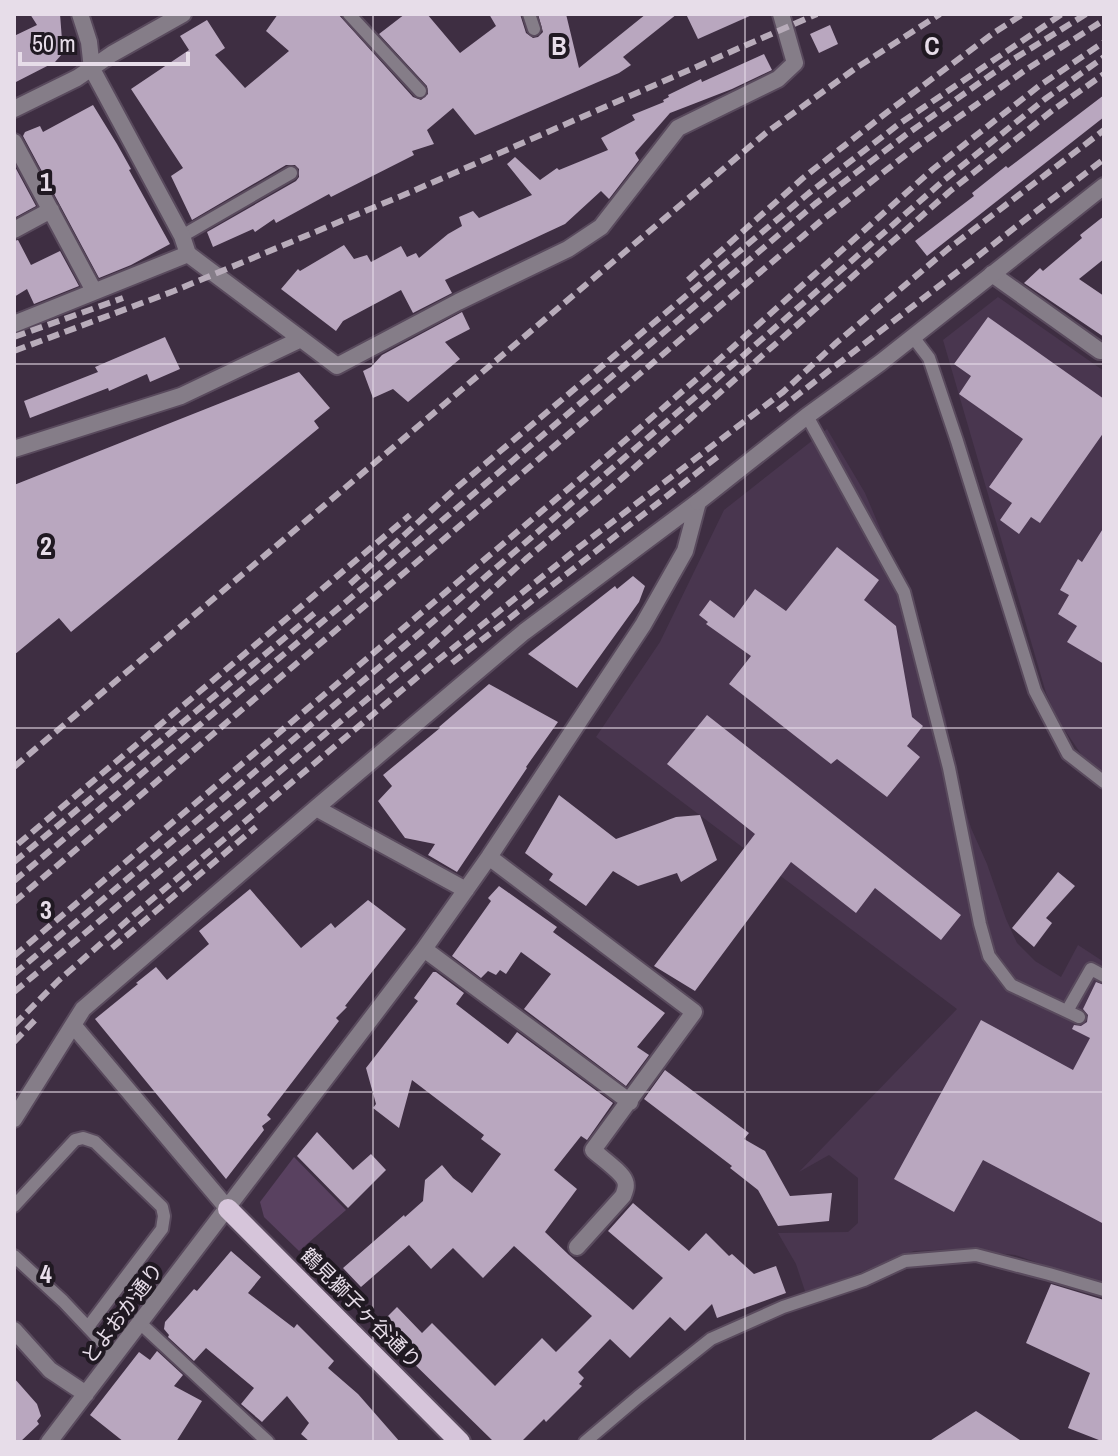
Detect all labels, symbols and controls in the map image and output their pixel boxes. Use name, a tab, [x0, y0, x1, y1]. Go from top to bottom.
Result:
scale bar	[20, 16, 188, 66]
text: 50 m	[32, 27, 76, 59]
text: B	[551, 28, 567, 63]
text: C	[924, 28, 940, 63]
text: 1	[40, 164, 52, 199]
text: 2	[40, 528, 52, 563]
text: 3	[40, 892, 52, 927]
street label: 鶴見獅子ヶ谷通り	[295, 1242, 427, 1374]
text: 4	[40, 1256, 52, 1291]
street label: とよおか通り	[75, 1257, 168, 1369]

